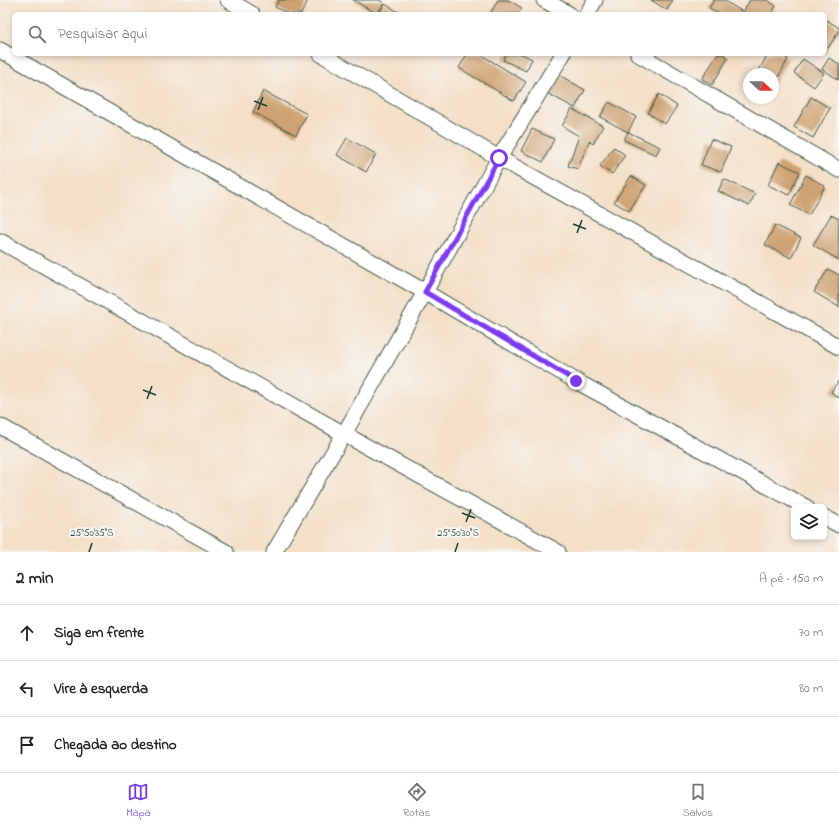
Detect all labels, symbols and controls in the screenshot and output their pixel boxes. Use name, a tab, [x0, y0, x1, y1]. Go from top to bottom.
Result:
search box	[12, 12, 827, 56]
icon: search	[26, 23, 48, 45]
text: Pesquisar aqui	[58, 23, 147, 45]
north arrow	[743, 68, 779, 104]
route start	[490, 149, 508, 167]
route end	[567, 372, 585, 390]
map controls	[791, 504, 827, 540]
button: layers	[791, 504, 827, 540]
text: 25°50'35"S	[70, 526, 114, 541]
text: 25°50'30"S	[437, 526, 479, 541]
text: 2 min	[16, 566, 53, 591]
text: A pé · 150 m	[759, 569, 823, 588]
icon: ahead	[16, 622, 38, 644]
text: Siga em frente	[54, 622, 144, 644]
text: 70 m	[799, 623, 823, 642]
icon: left	[16, 678, 38, 700]
text: Vire à esquerda	[54, 678, 148, 700]
text: 80 m	[799, 679, 823, 698]
icon: arrive	[16, 734, 38, 756]
text: Chegada ao destino	[54, 734, 177, 756]
tab: Mapa	[126, 781, 151, 821]
tab: Rotas	[403, 781, 430, 821]
tab: Salvos	[682, 781, 713, 821]

